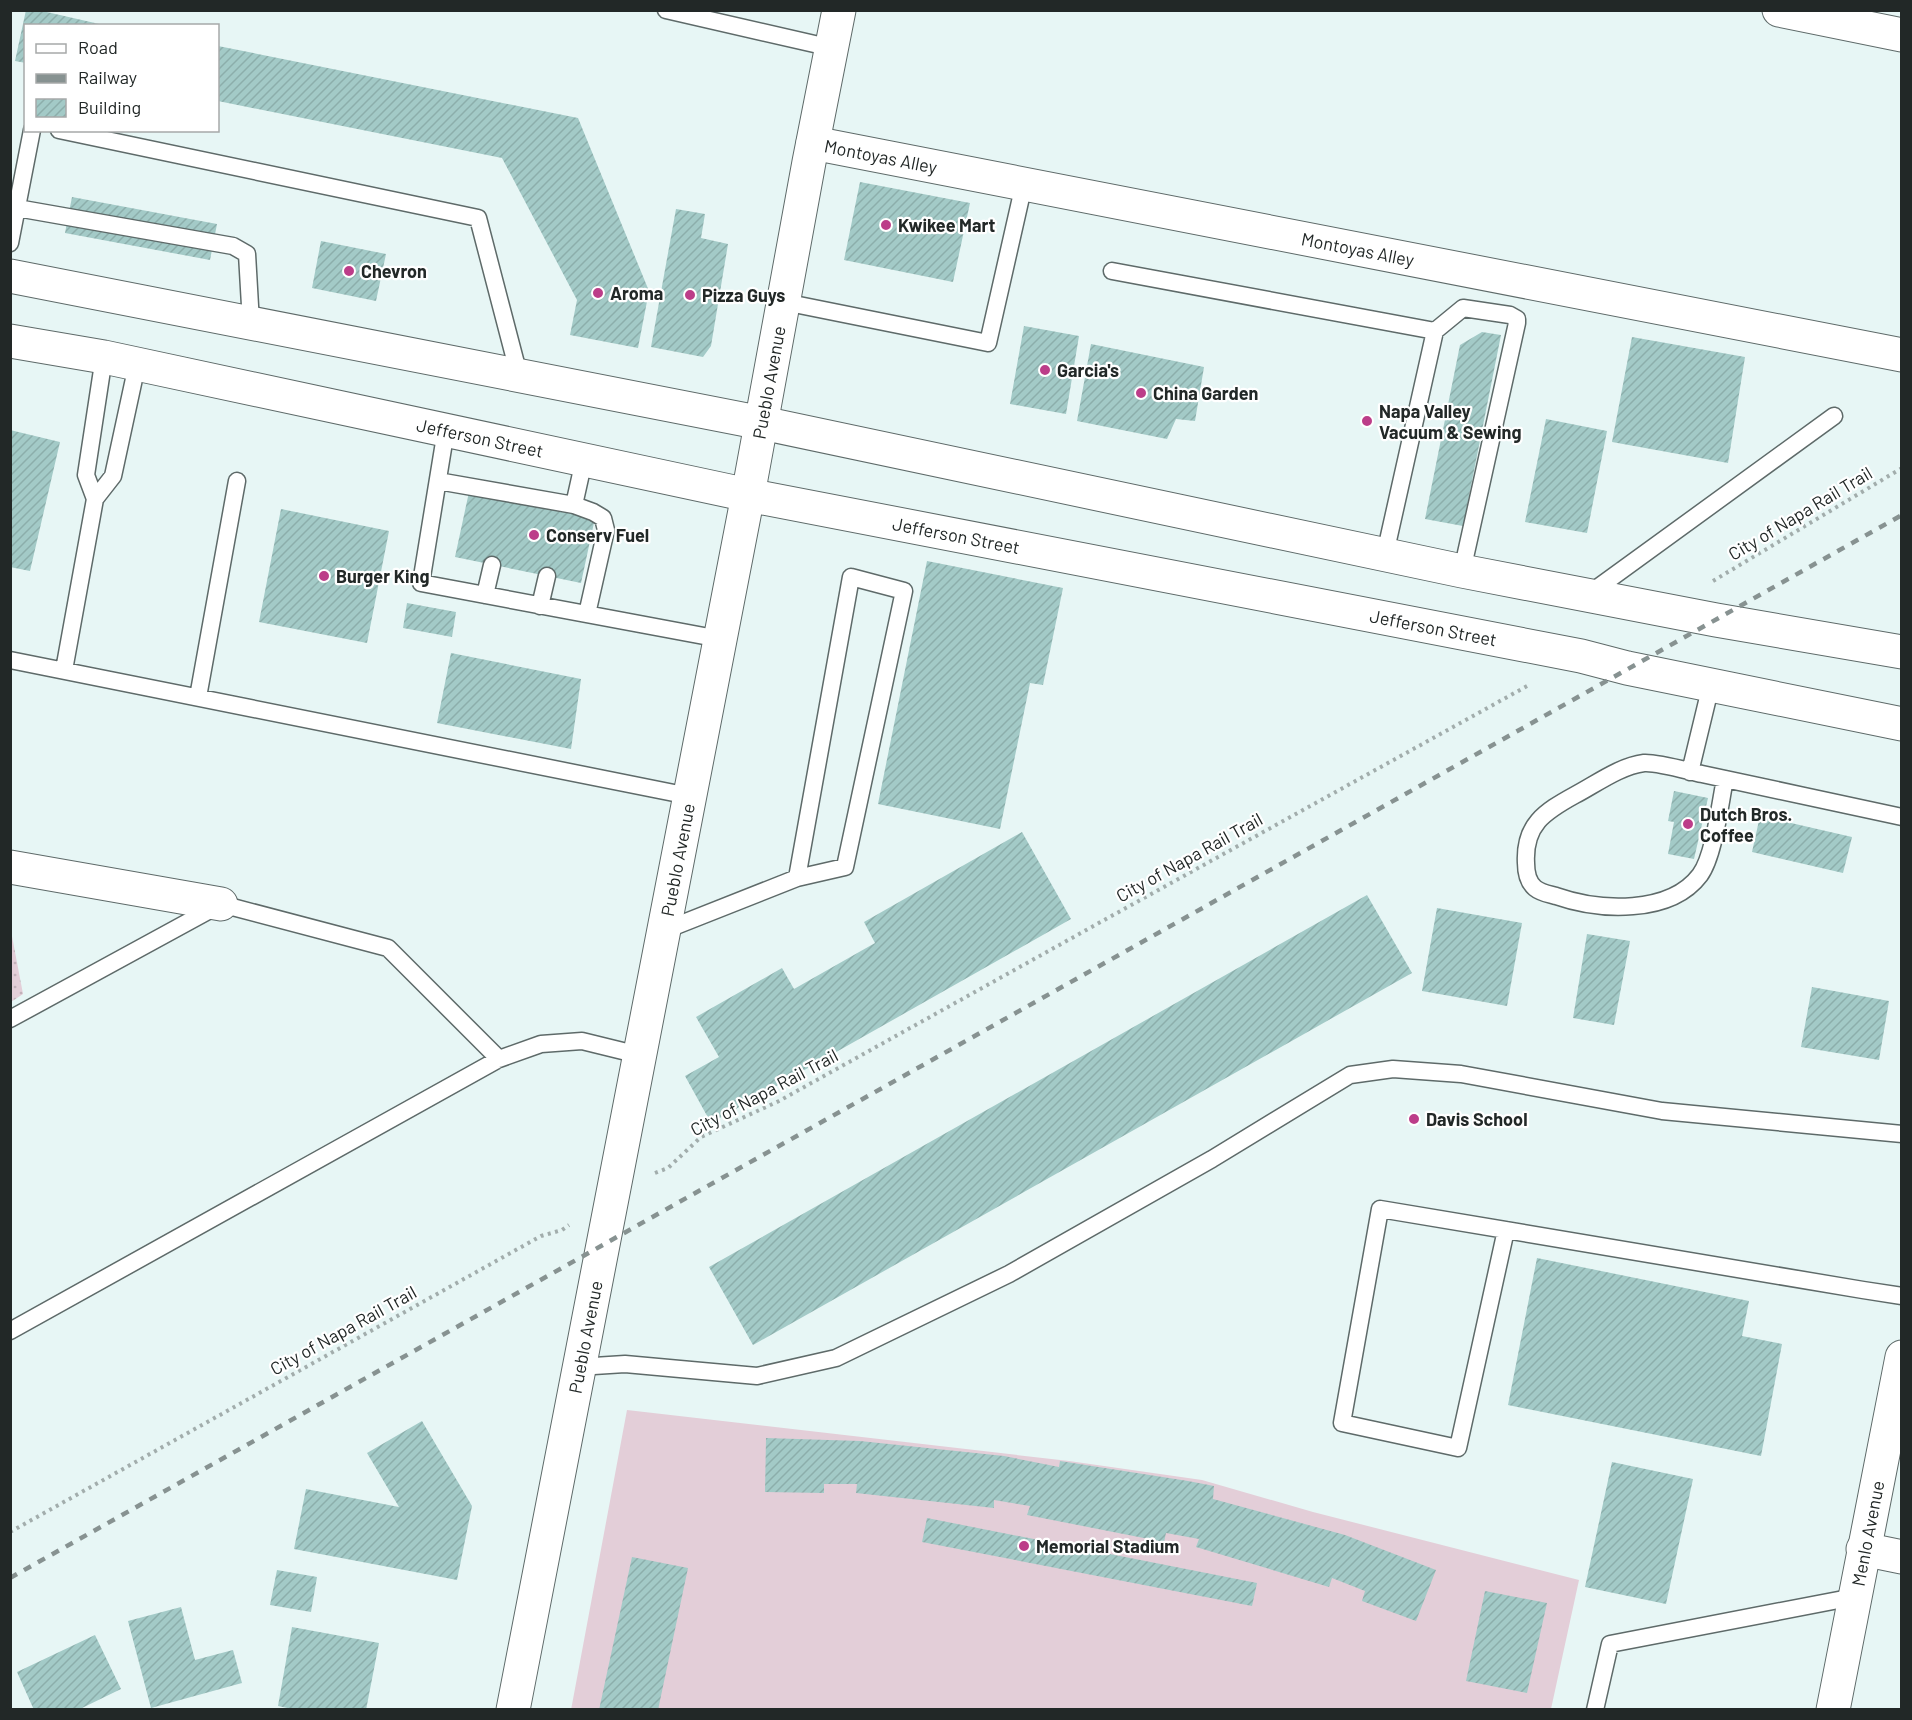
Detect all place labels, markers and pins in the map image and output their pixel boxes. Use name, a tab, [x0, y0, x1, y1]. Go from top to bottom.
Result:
place label: Kwikee Mart	[898, 214, 995, 236]
marker: Kwikee Mart	[879, 218, 893, 232]
place label: Chevron	[361, 260, 427, 282]
marker: Chevron	[342, 264, 356, 278]
place label: Aroma	[610, 282, 663, 304]
place label: Pizza Guys	[702, 284, 785, 306]
marker: Aroma	[591, 286, 605, 300]
marker: Pizza Guys	[683, 288, 697, 302]
place label: Garcia's	[1057, 359, 1119, 381]
marker: Garcia's	[1038, 363, 1052, 377]
place label: China Garden	[1153, 382, 1258, 404]
marker: China Garden	[1134, 386, 1148, 400]
place label: Napa Valley Vacuum & Sewing	[1379, 400, 1521, 443]
marker: Napa Valley Vacuum & Sewing	[1360, 414, 1374, 428]
place label: Conserv Fuel	[546, 524, 649, 546]
marker: Conserv Fuel	[527, 528, 541, 542]
place label: Burger King	[336, 565, 429, 587]
marker: Burger King	[317, 569, 331, 583]
place label: Dutch Bros. Coffee	[1700, 803, 1792, 846]
marker: Dutch Bros. Coffee	[1681, 817, 1695, 831]
place label: Davis School	[1426, 1108, 1528, 1130]
marker: Davis School	[1407, 1112, 1421, 1126]
place label: Memorial Stadium	[1036, 1535, 1179, 1557]
marker: Memorial Stadium	[1017, 1539, 1031, 1553]

